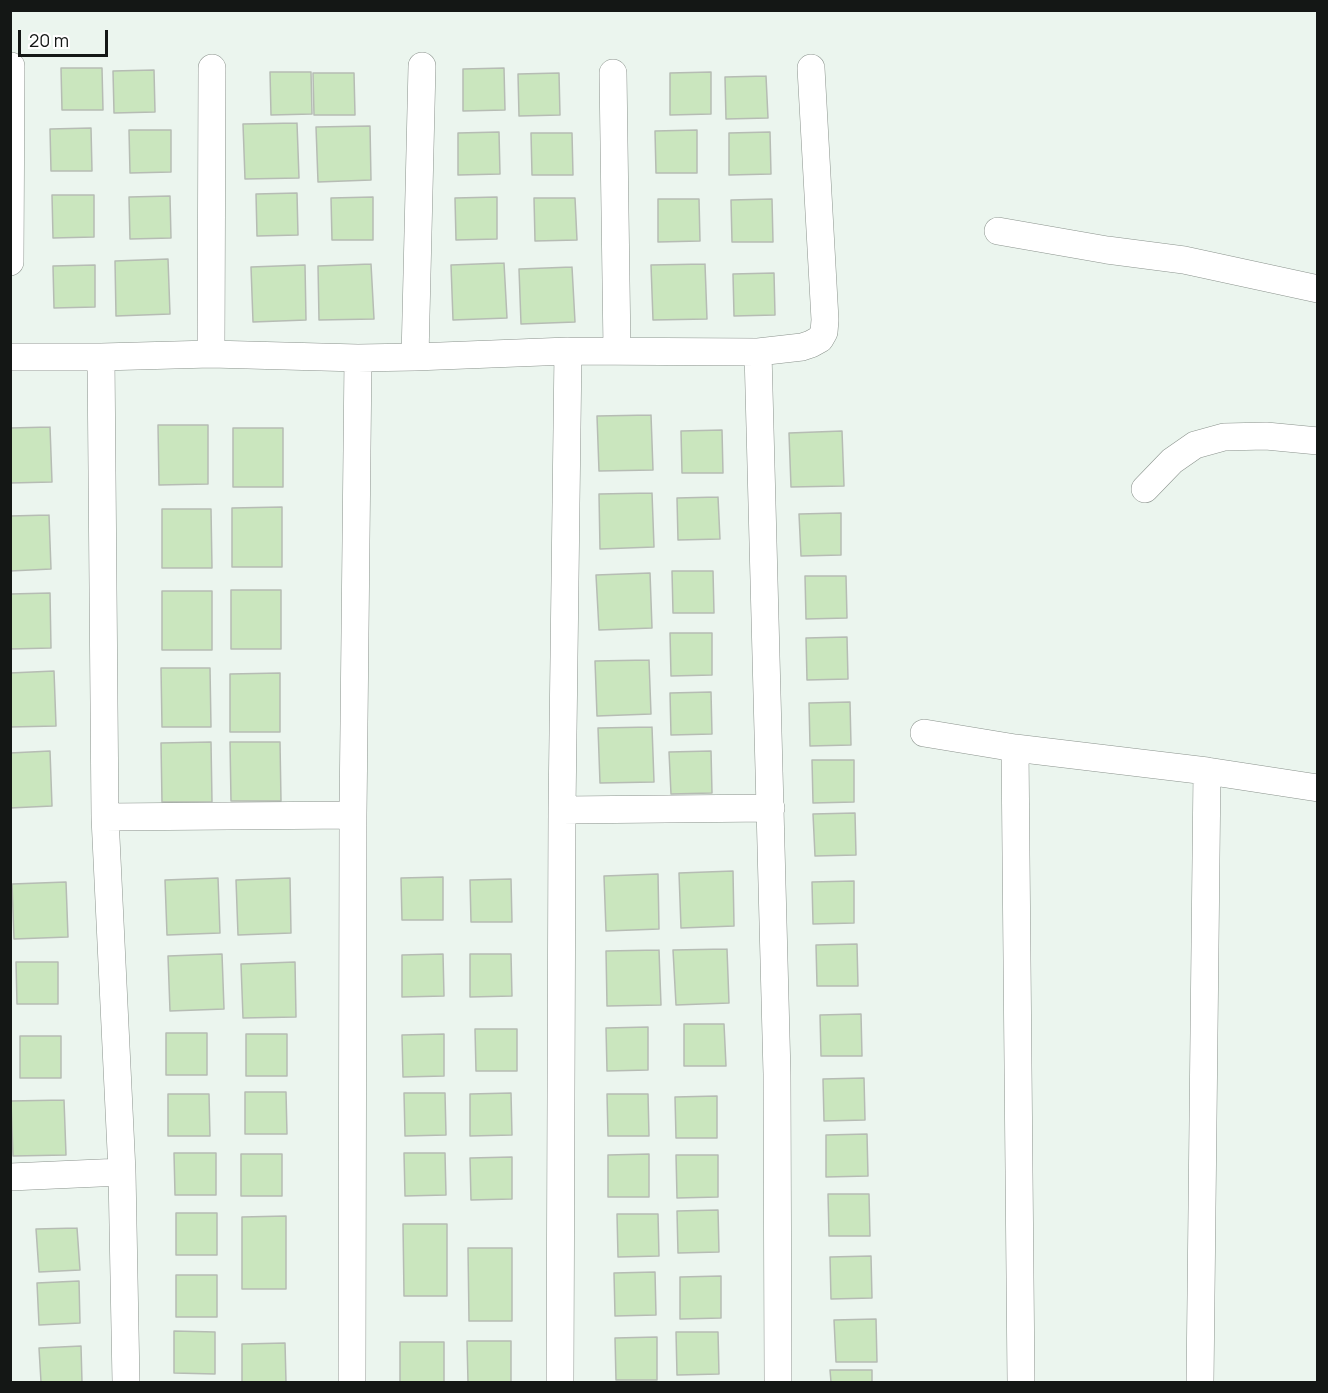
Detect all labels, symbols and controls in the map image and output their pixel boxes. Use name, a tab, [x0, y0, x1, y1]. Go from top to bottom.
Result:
scale bar	[21, 18, 111, 56]
text: 20 m	[29, 28, 69, 52]

